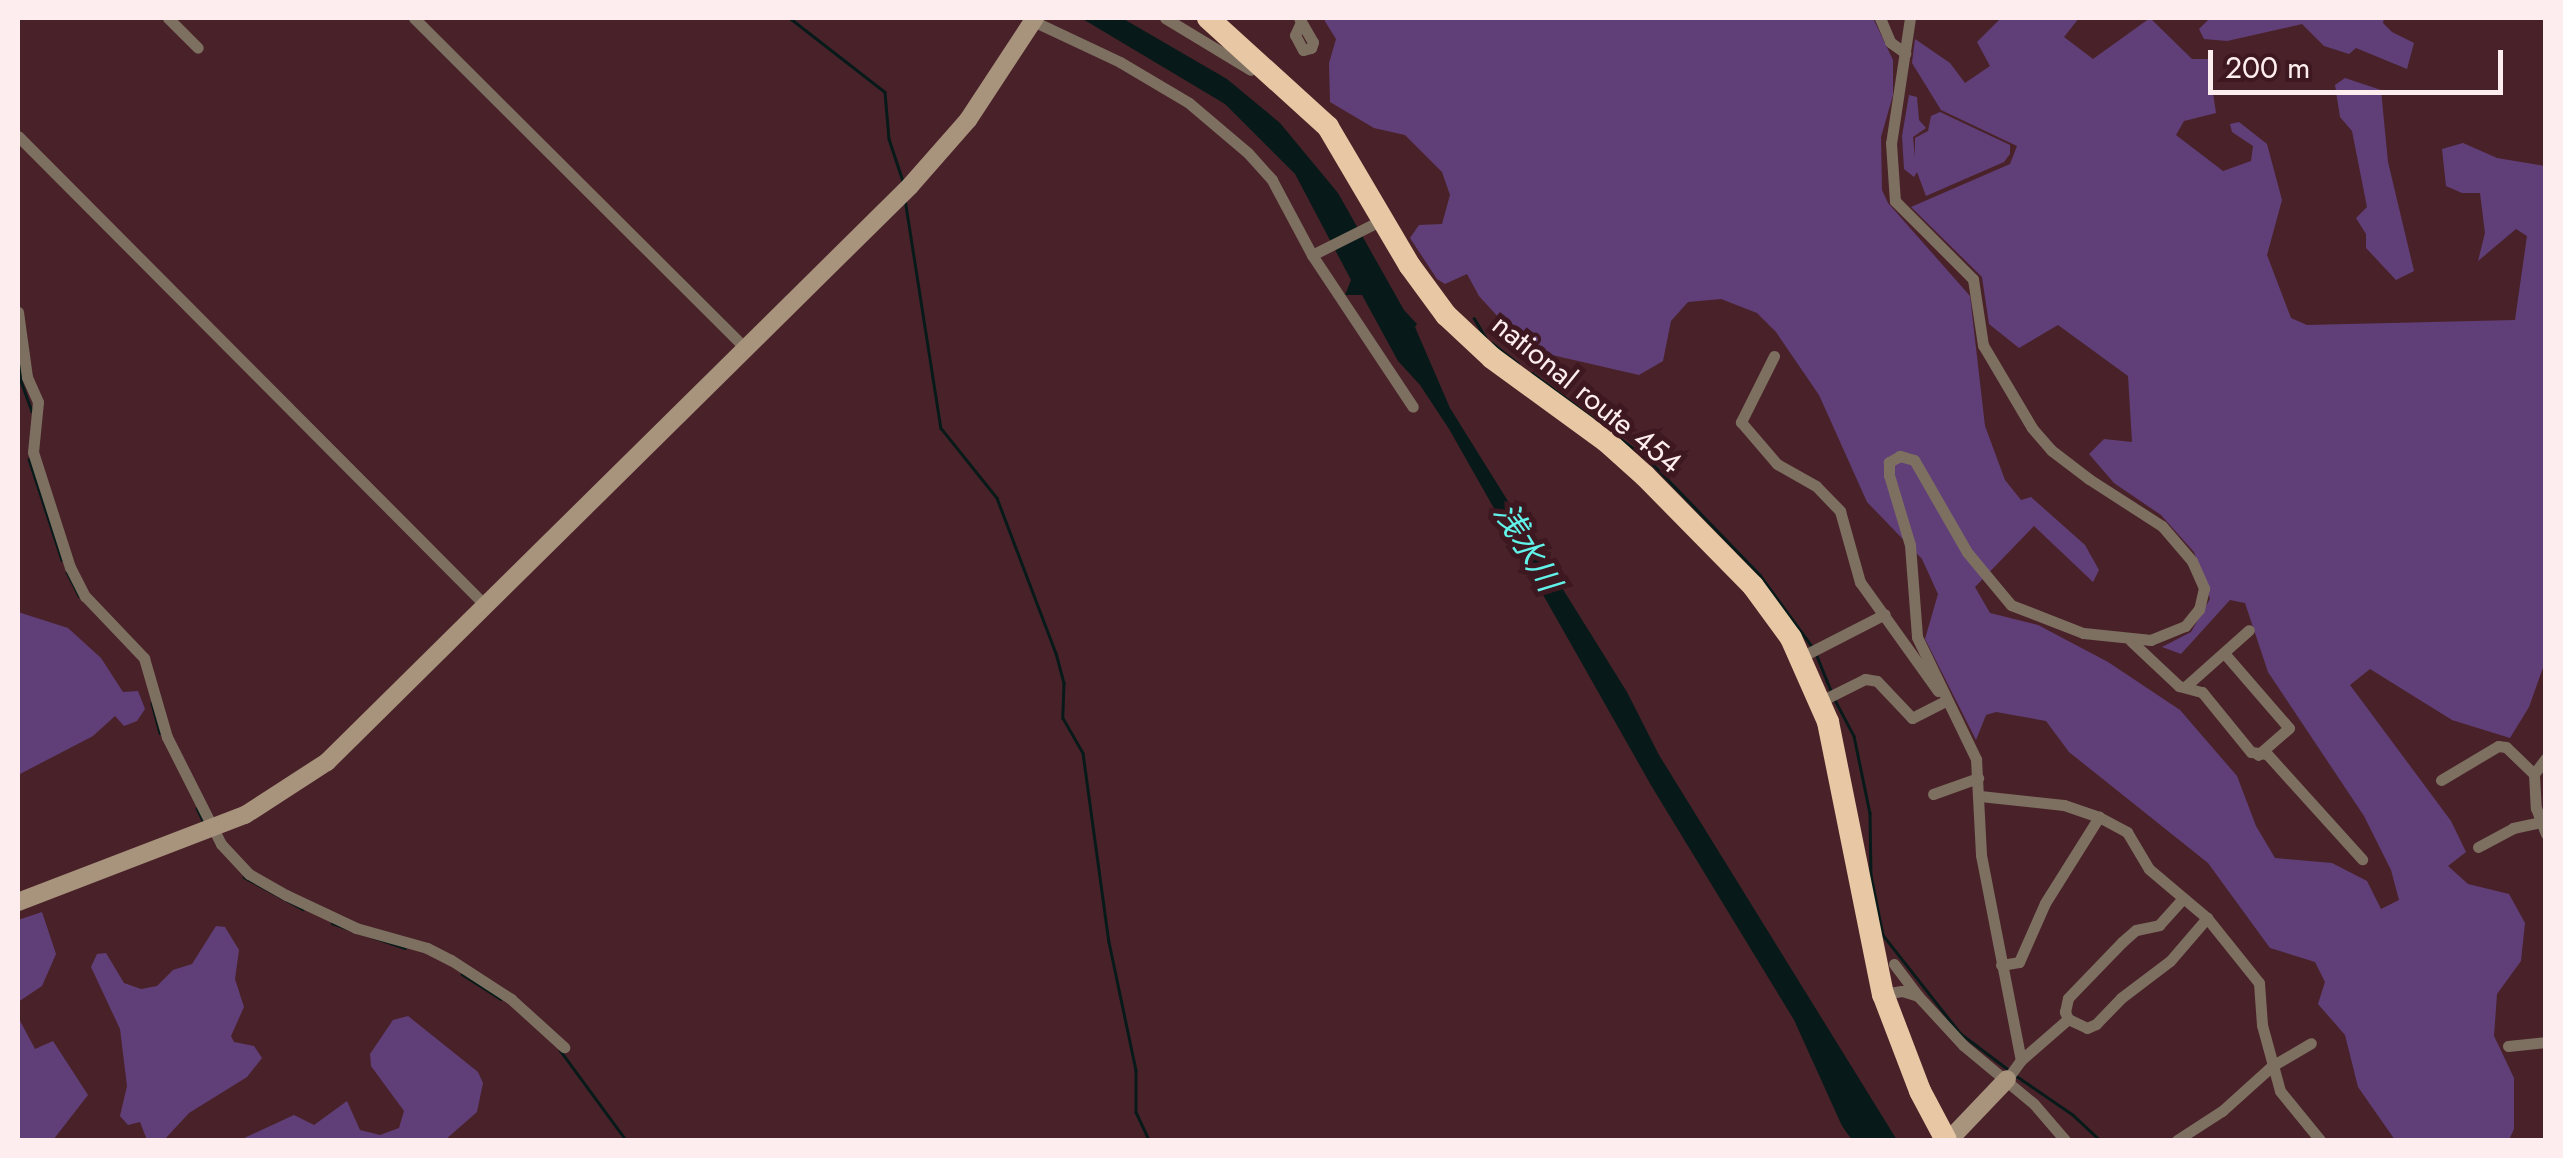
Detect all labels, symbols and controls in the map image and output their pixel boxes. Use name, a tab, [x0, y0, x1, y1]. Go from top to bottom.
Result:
scale bar	[2213, 30, 2508, 92]
text: 200 m	[2225, 46, 2310, 89]
street label: national route 454	[1485, 307, 1689, 481]
water label: 浅水川	[1486, 496, 1568, 598]

